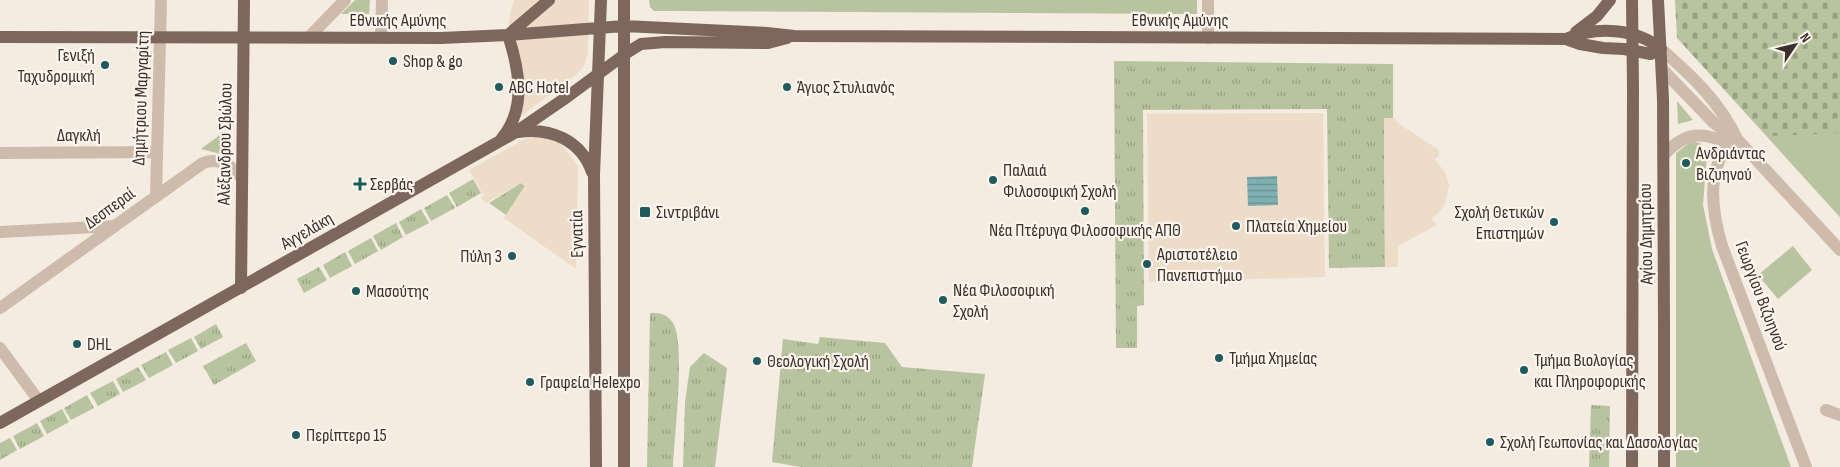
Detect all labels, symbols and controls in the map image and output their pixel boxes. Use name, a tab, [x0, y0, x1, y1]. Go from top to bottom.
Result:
street label: Εθνικής Αμύνης	[349, 10, 447, 31]
street label: Εθνικής Αμύνης	[1131, 10, 1229, 31]
north arrow	[1770, 20, 1820, 70]
street label: Δημήτριου Μαργαρίτη	[128, 30, 154, 166]
text: N	[1796, 30, 1814, 46]
place label: Γενιξή Ταχυδρομική	[17, 45, 95, 87]
place label: Shop & go	[403, 51, 463, 72]
marker: Shop & go	[387, 55, 399, 67]
marker: Γενιξή Ταχυδρομική	[99, 59, 111, 71]
place label: ABC Hotel	[508, 77, 569, 98]
place label: Άγιος Στυλιανός	[797, 77, 895, 98]
marker: ABC Hotel	[493, 81, 505, 93]
marker: Άγιος Στυλιανός	[781, 81, 793, 93]
street label: Αλέξανδρου Σβώλου	[213, 83, 237, 206]
street label: Δαγκλή	[57, 125, 101, 146]
place label: Ανδριάντας Βιζυηνού	[1695, 143, 1766, 185]
marker: Ανδριάντας Βιζυηνού	[1680, 157, 1692, 169]
place label: Παλαιά Φιλοσοφική Σχολή	[1003, 160, 1117, 202]
place label: Σερβάς	[370, 174, 413, 195]
marker: Παλαιά Φιλοσοφική Σχολή	[987, 174, 999, 186]
marker: Σερβάς	[354, 178, 366, 190]
street label: Δεσπεραί	[81, 182, 140, 233]
street label: Αγίου Δημητρίου	[1635, 183, 1657, 286]
place label: Σιντριβάνι	[656, 202, 720, 223]
place label: Σχολή Θετικών Επιστημών	[1454, 202, 1544, 244]
marker: Σιντριβάνι	[638, 205, 652, 219]
marker: Νέα Πτέρυγα Φιλοσοφικής ΑΠΘ	[1079, 205, 1091, 217]
street label: Αγγελάκη	[276, 208, 337, 255]
street label: Εγνατία	[566, 210, 588, 258]
place label: Πλατεία Χημείου	[1246, 216, 1347, 237]
marker: Σχολή Θετικών Επιστημών	[1548, 216, 1560, 228]
place label: Νέα Πτέρυγα Φιλοσοφικής ΑΠΘ	[989, 220, 1181, 241]
marker: Πλατεία Χημείου	[1230, 220, 1242, 232]
street label: Γεωργίου Βιζυηνού	[1730, 238, 1792, 354]
place label: Αριστοτέλειο Πανεπιστήμιο	[1156, 244, 1242, 286]
place label: Πύλη 3	[460, 246, 502, 267]
marker: Πύλη 3	[506, 250, 518, 262]
marker: Αριστοτέλειο Πανεπιστήμιο	[1141, 258, 1153, 270]
place label: Νέα Φιλοσοφική Σχολή	[953, 280, 1055, 322]
place label: Μασούτης	[366, 281, 429, 302]
marker: Μασούτης	[350, 285, 362, 297]
marker: Νέα Φιλοσοφική Σχολή	[937, 294, 949, 306]
place label: DHL	[87, 334, 112, 355]
marker: DHL	[71, 338, 83, 350]
place label: Τμήμα Χημείας	[1229, 348, 1317, 369]
place label: Τμήμα Βιολογίας και Πληροφορικής	[1534, 350, 1646, 392]
place label: Θεολογική Σχολή	[767, 351, 869, 372]
marker: Τμήμα Χημείας	[1213, 352, 1225, 364]
marker: Θεολογική Σχολή	[751, 355, 763, 367]
marker: Τμήμα Βιολογίας και Πληροφορικής	[1518, 364, 1530, 376]
place label: Γραφεία Helexpo	[540, 372, 641, 393]
marker: Γραφεία Helexpo	[524, 376, 536, 388]
place label: Περίπτερο 15	[306, 425, 387, 446]
marker: Περίπτερο 15	[290, 429, 302, 441]
place label: Σχολή Γεωπονίας και Δασολογίας	[1500, 432, 1698, 453]
marker: Σχολή Γεωπονίας και Δασολογίας	[1484, 436, 1496, 448]

